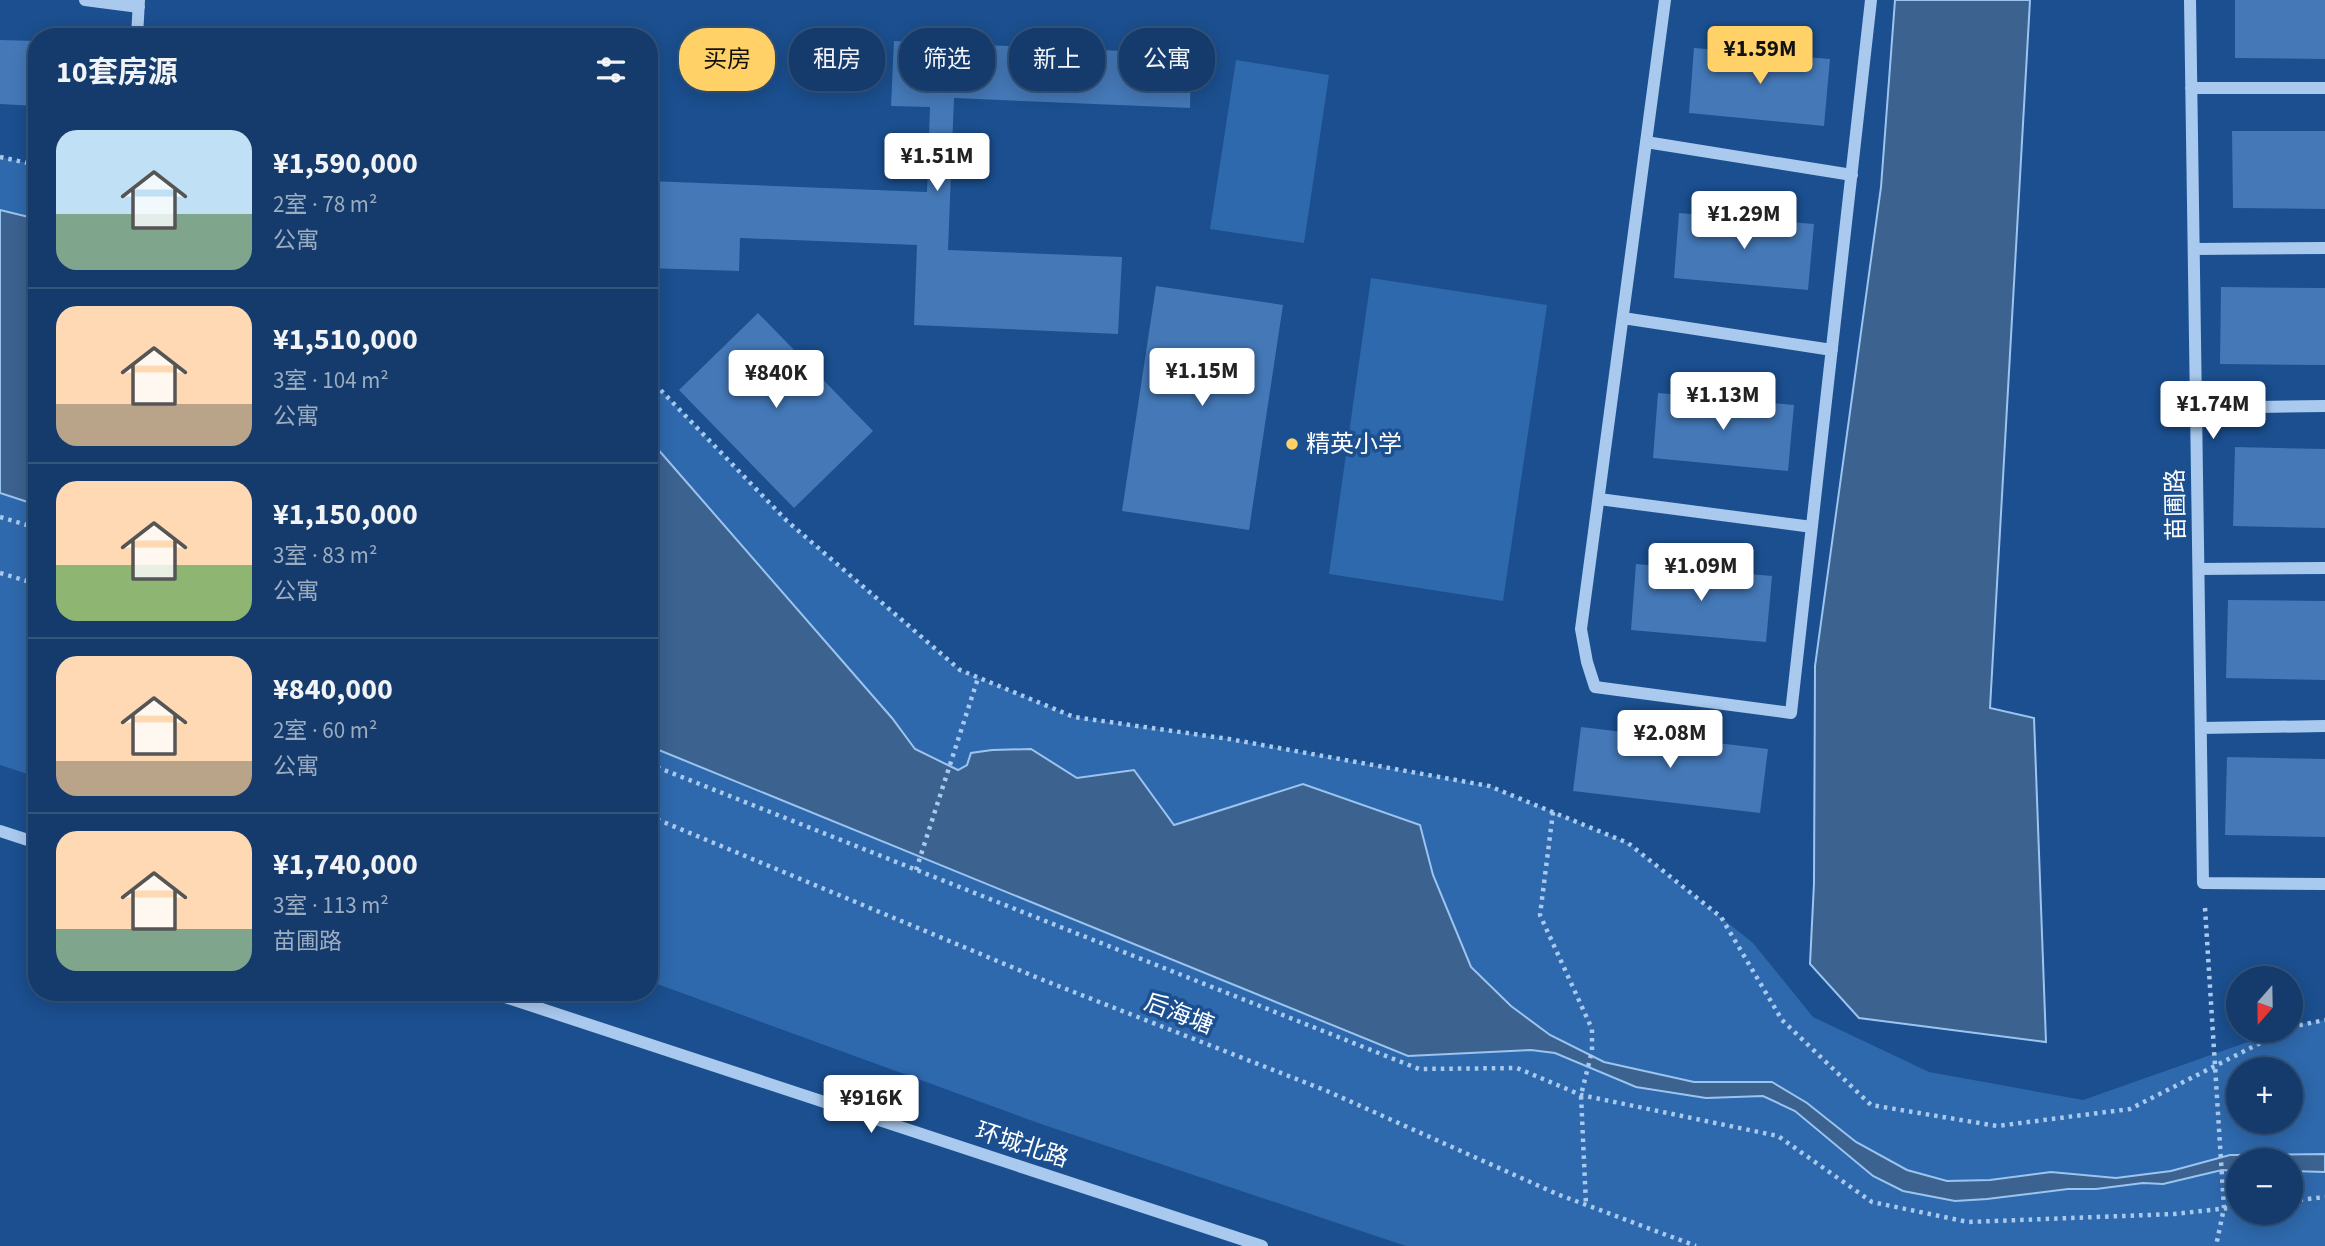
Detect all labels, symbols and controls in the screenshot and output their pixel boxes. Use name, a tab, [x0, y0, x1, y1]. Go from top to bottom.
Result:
pin: ¥1.59M	[1703, 27, 1817, 86]
chip: 买房	[679, 28, 775, 91]
chip: 租房	[789, 28, 885, 91]
chip: 筛选	[899, 28, 995, 91]
chip: 新上	[1009, 28, 1105, 91]
chip: 公寓	[1119, 28, 1215, 91]
text: ¥1.59M	[1723, 32, 1797, 65]
text: 10套房源	[56, 51, 178, 94]
icon: filters	[592, 51, 630, 89]
pin: ¥1.51M	[880, 134, 994, 193]
text: ¥1.51M	[900, 139, 974, 172]
text: ¥1,590,000	[273, 142, 418, 185]
icon: home	[112, 158, 196, 242]
text: 2室 · 78 m²	[273, 188, 377, 221]
pin: ¥1.29M	[1687, 191, 1801, 251]
text: ¥1.29M	[1707, 197, 1781, 230]
text: 公寓	[273, 224, 319, 257]
text: ¥1,510,000	[273, 318, 418, 361]
icon: home	[112, 334, 196, 418]
pin: ¥1.15M	[1145, 348, 1259, 408]
pin: ¥840K	[727, 350, 825, 410]
text: ¥1.15M	[1165, 354, 1239, 387]
text: ¥840K	[745, 356, 807, 389]
text: 3室 · 104 m²	[273, 364, 389, 397]
pin: ¥1.13M	[1666, 372, 1780, 432]
text: ¥1.13M	[1686, 378, 1760, 411]
pin: ¥1.74M	[2156, 382, 2270, 441]
text: ¥1.74M	[2176, 387, 2250, 420]
text: 公寓	[273, 400, 319, 433]
place label: 精英小学	[1306, 427, 1402, 462]
marker: 精英小学	[1284, 436, 1300, 452]
street label: 苗圃路	[2158, 469, 2194, 541]
text: ¥1,150,000	[273, 493, 418, 536]
icon: home	[112, 509, 196, 593]
text: 3室 · 83 m²	[273, 539, 377, 572]
pin: ¥1.09M	[1644, 544, 1758, 603]
text: ¥1.09M	[1664, 549, 1738, 582]
text: 公寓	[273, 575, 319, 608]
text: ¥840,000	[273, 668, 393, 711]
icon: home	[112, 684, 196, 768]
pin: ¥2.08M	[1613, 710, 1727, 770]
text: 2室 · 60 m²	[273, 714, 377, 747]
text: ¥2.08M	[1633, 716, 1707, 749]
text: 公寓	[273, 750, 319, 783]
text: ¥1,740,000	[273, 843, 418, 886]
icon: home	[112, 859, 196, 943]
text: 3室 · 113 m²	[273, 889, 389, 922]
text: 苗圃路	[273, 925, 342, 958]
north arrow	[2226, 966, 2303, 1043]
map controls	[2226, 966, 2303, 1225]
street label: 后海塘	[1139, 985, 1219, 1043]
button: +	[2226, 1057, 2303, 1134]
pin: ¥916K	[822, 1076, 920, 1135]
text: ¥916K	[840, 1081, 902, 1114]
street label: 环城北路	[971, 1114, 1073, 1176]
button: −	[2226, 1148, 2303, 1225]

